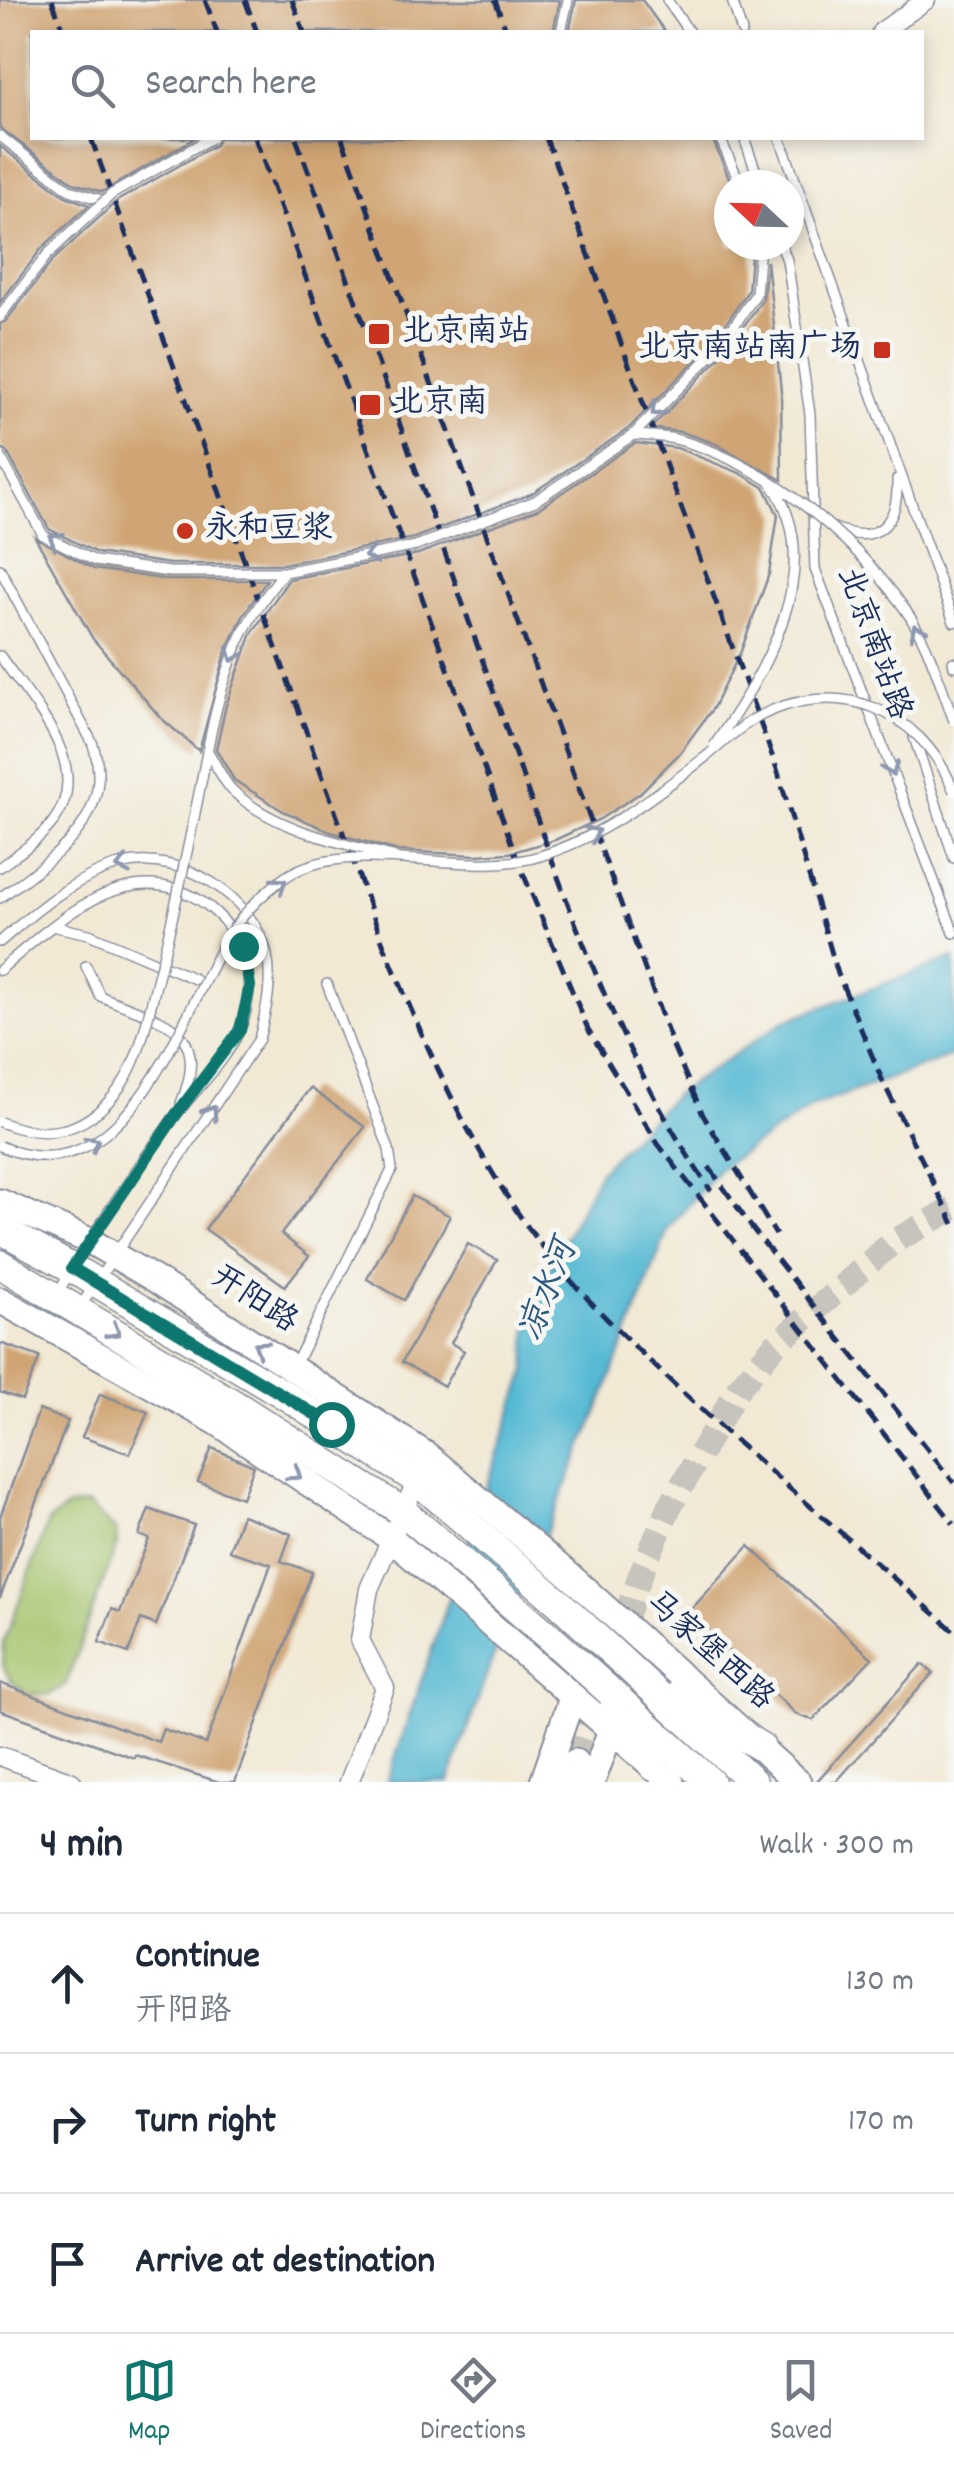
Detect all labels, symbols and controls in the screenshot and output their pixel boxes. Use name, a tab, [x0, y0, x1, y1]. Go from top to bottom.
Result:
search box	[30, 30, 924, 140]
icon: search	[65, 58, 120, 113]
text: Search here	[145, 58, 317, 113]
north arrow	[714, 170, 804, 260]
place label: 北京南站	[402, 311, 530, 357]
marker: 北京南站	[366, 321, 392, 347]
place label: 北京南站南广场	[638, 327, 862, 373]
marker: 北京南站南广场	[871, 339, 893, 361]
place label: 北京南	[392, 382, 488, 428]
marker: 北京南	[357, 392, 383, 418]
one-way arrow	[651, 399, 669, 417]
place label: 永和豆浆	[205, 508, 333, 554]
marker: 永和豆浆	[174, 520, 196, 542]
one-way arrow	[47, 532, 65, 551]
one-way arrow	[363, 543, 380, 564]
street label: 北京南站路	[823, 561, 921, 727]
one-way arrow	[910, 623, 929, 641]
one-way arrow	[226, 644, 246, 662]
one-way arrow	[880, 759, 900, 776]
one-way arrow	[583, 826, 601, 846]
one-way arrow	[115, 855, 132, 876]
one-way arrow	[269, 878, 287, 895]
route end	[221, 924, 267, 970]
one-way arrow	[199, 1105, 217, 1124]
one-way arrow	[82, 1135, 100, 1155]
water label: 凉水河	[508, 1228, 594, 1349]
street label: 开阳路	[200, 1256, 306, 1346]
one-way arrow	[103, 1319, 121, 1338]
one-way arrow	[253, 1341, 271, 1360]
route start	[309, 1402, 355, 1448]
one-way arrow	[284, 1461, 302, 1480]
street label: 马家堡西路	[633, 1581, 783, 1723]
text: 4 min	[40, 1817, 123, 1877]
text: Walk · 300 m	[760, 1824, 914, 1870]
text: Continue	[135, 1931, 260, 1986]
icon: ahead	[40, 1956, 95, 2011]
text: 130 m	[846, 1960, 914, 2006]
text: 开阳路	[135, 1990, 231, 2036]
icon: right	[40, 2096, 95, 2151]
text: Turn right	[135, 2096, 276, 2151]
text: 170 m	[848, 2100, 914, 2146]
icon: arrive	[40, 2236, 95, 2291]
text: Arrive at destination	[135, 2236, 435, 2291]
tab: Map	[122, 2353, 177, 2453]
tab: Directions	[420, 2353, 526, 2453]
tab: Saved	[770, 2353, 832, 2453]

